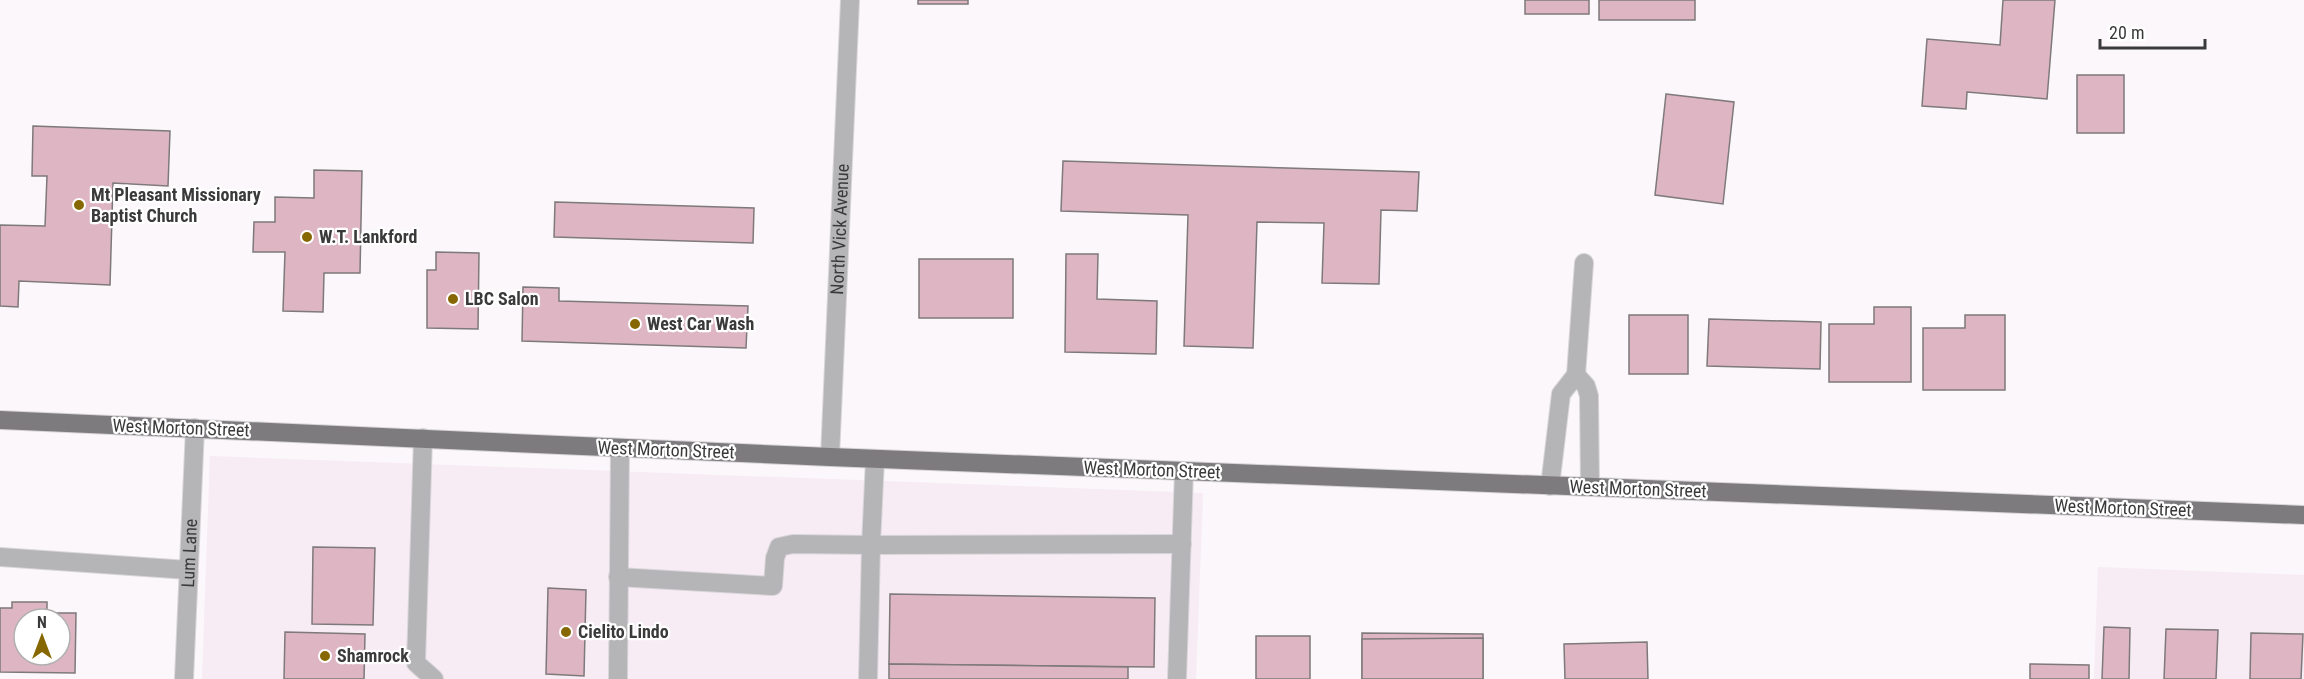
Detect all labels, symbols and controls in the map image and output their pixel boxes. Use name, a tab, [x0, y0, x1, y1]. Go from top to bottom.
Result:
scale bar	[2100, 12, 2205, 50]
text: 20 m	[2109, 22, 2144, 43]
street label: North Vick Avenue	[826, 163, 853, 295]
place label: Mt Pleasant Missionary Baptist Church	[91, 184, 261, 226]
marker: Mt Pleasant Missionary Baptist Church	[72, 198, 86, 212]
place label: W.T. Lankford	[319, 226, 417, 247]
marker: W.T. Lankford	[300, 230, 314, 244]
place label: LBC Salon	[465, 288, 539, 309]
marker: LBC Salon	[446, 292, 460, 306]
place label: West Car Wash	[647, 313, 754, 334]
marker: West Car Wash	[628, 317, 642, 331]
street label: West Morton Street	[112, 415, 250, 440]
street label: West Morton Street	[597, 437, 735, 462]
street label: West Morton Street	[1083, 457, 1221, 482]
street label: West Morton Street	[1569, 476, 1707, 501]
street label: West Morton Street	[2054, 495, 2192, 520]
street label: Lum Lane	[177, 518, 201, 588]
north arrow	[12, 607, 72, 667]
text: N	[37, 613, 47, 632]
place label: Cielito Lindo	[578, 621, 669, 642]
marker: Cielito Lindo	[559, 625, 573, 639]
place label: Shamrock	[337, 645, 409, 666]
marker: Shamrock	[318, 649, 332, 663]

